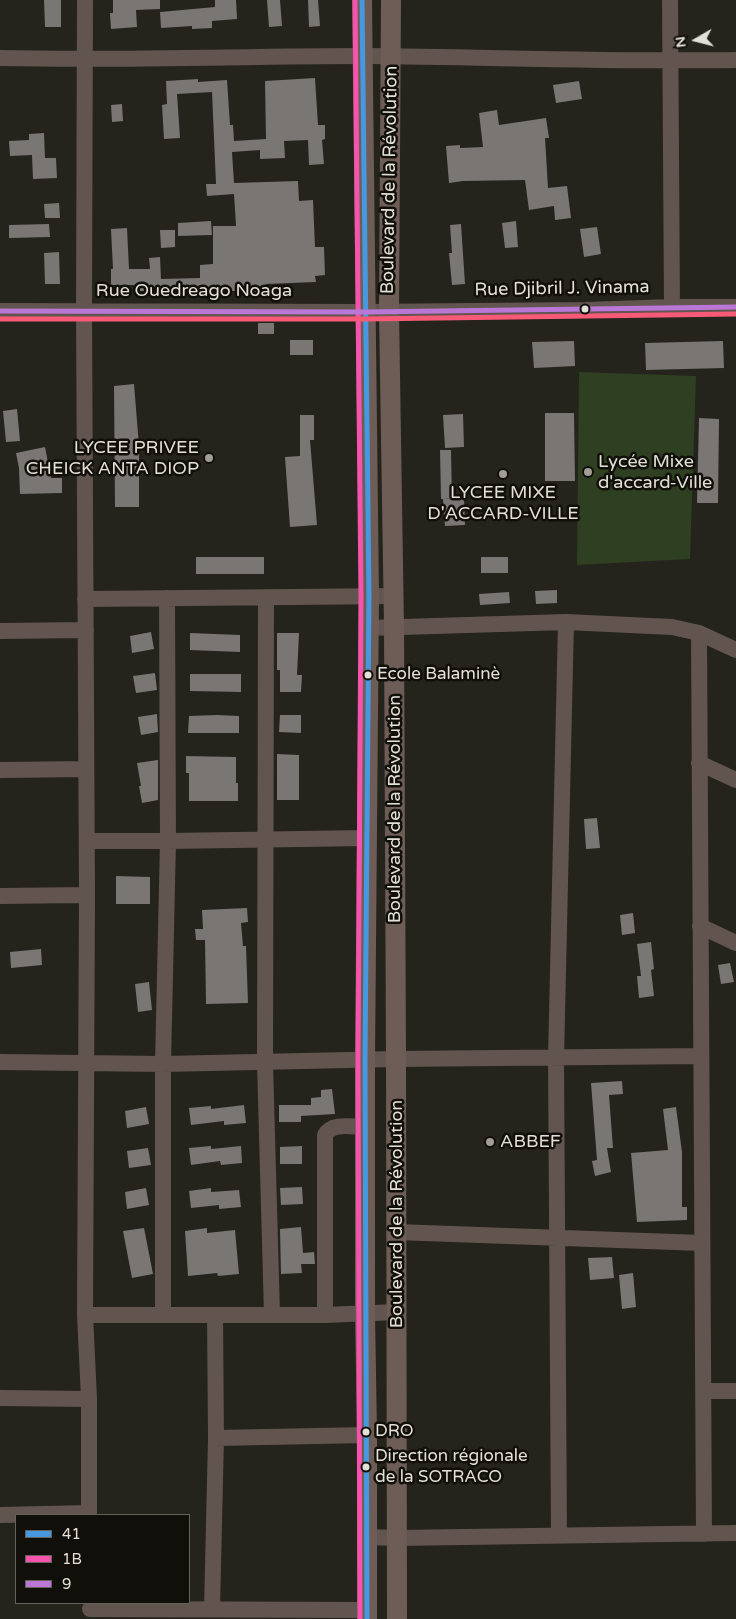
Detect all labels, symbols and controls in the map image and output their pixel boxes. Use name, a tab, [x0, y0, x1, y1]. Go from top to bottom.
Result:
north arrow	[671, 15, 721, 65]
text: N	[671, 35, 690, 49]
street label: Boulevard de la Révolution	[377, 66, 403, 294]
street label: Rue Djibril J. Vinama	[474, 277, 650, 301]
street label: Rue Ouedreago Noaga	[96, 280, 292, 302]
unlabelled marker	[580, 304, 590, 314]
place label: LYCEE PRIVEE CHEICK ANTA DIOP	[26, 437, 199, 479]
place label: Lycée Mixe d'accard-Ville	[598, 451, 712, 494]
marker: LYCEE PRIVEE CHEICK ANTA DIOP	[203, 452, 215, 464]
marker: Lycée Mixe d'accard-Ville	[582, 466, 594, 478]
marker: LYCEE MIXE D'ACCARD-VILLE	[497, 468, 509, 480]
place label: LYCEE MIXE D'ACCARD-VILLE	[427, 482, 579, 524]
place label: Ecole Balaminè	[377, 665, 500, 685]
marker: Ecole Balaminè	[363, 670, 373, 680]
street label: Boulevard de la Révolution	[384, 695, 406, 923]
street label: Boulevard de la Révolution	[386, 1100, 408, 1328]
place label: ABBEF	[500, 1131, 561, 1153]
marker: ABBEF	[484, 1136, 496, 1148]
place label: DRO	[375, 1422, 414, 1442]
marker: DRO	[361, 1427, 371, 1437]
place label: Direction régionale de la SOTRACO	[375, 1447, 528, 1487]
marker: Direction régionale de la SOTRACO	[361, 1462, 371, 1472]
legend	[15, 1514, 190, 1604]
text: 41	[62, 1525, 81, 1543]
text: 1B	[62, 1550, 82, 1568]
text: 9	[62, 1575, 71, 1593]

